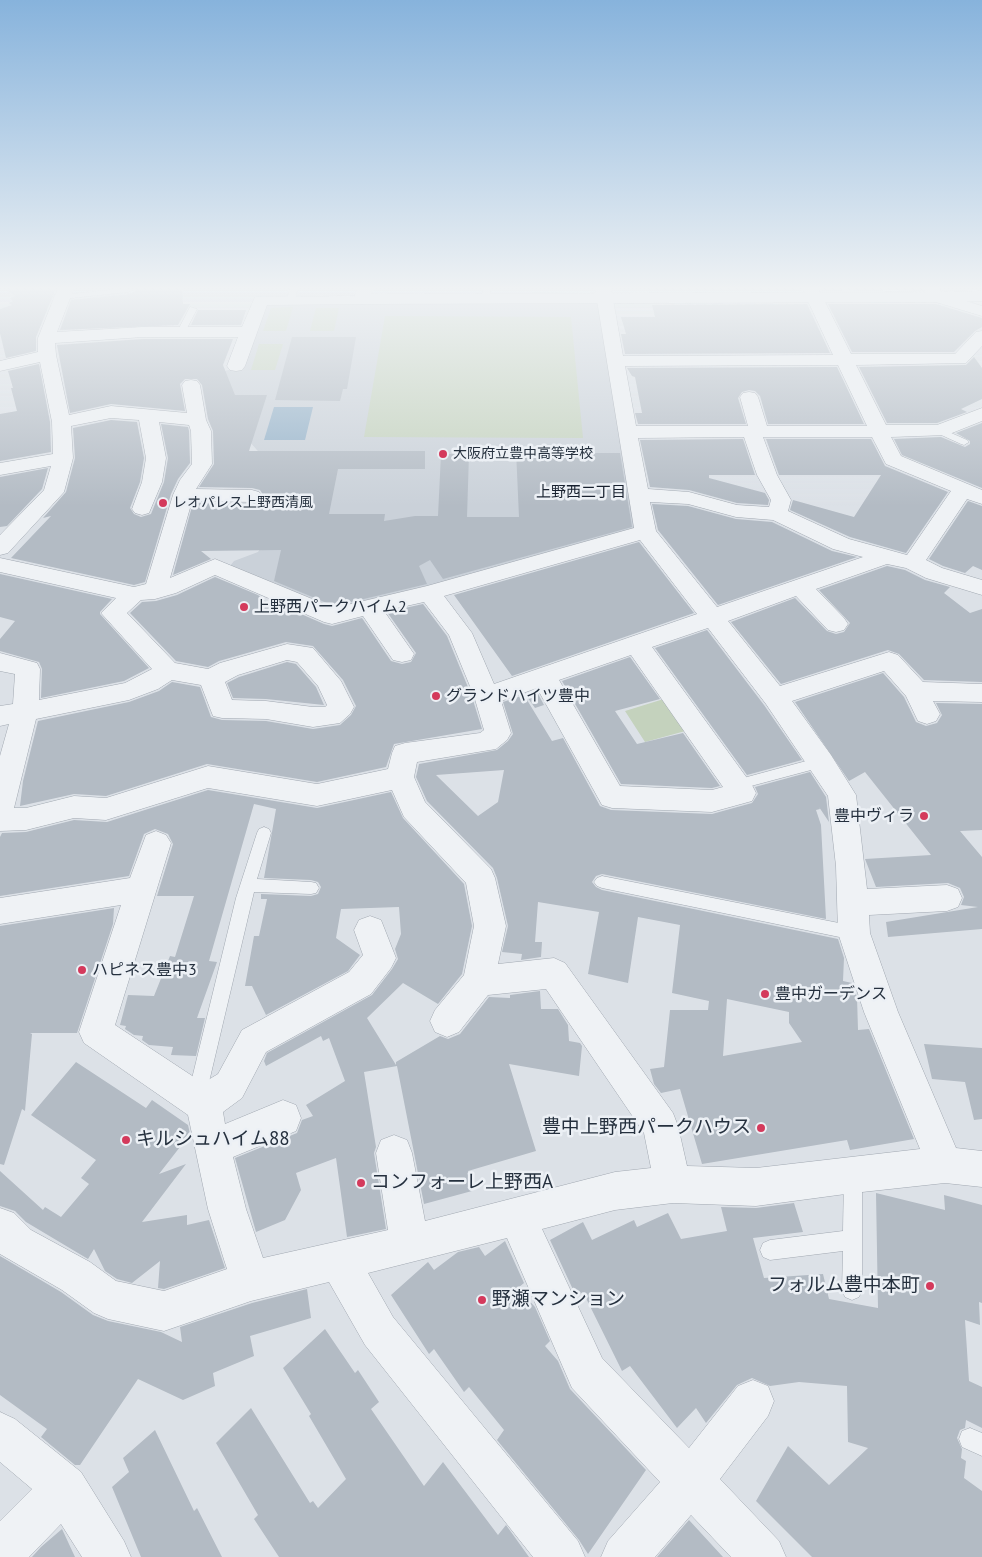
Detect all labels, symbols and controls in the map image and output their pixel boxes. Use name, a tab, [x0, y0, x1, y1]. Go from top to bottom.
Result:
place label: 大阪府立豊中高等学校	[453, 446, 593, 462]
marker: 大阪府立豊中高等学校	[437, 448, 449, 460]
district label: 上野西二丁目	[536, 484, 626, 502]
place label: レオパレス上野西清風	[173, 495, 313, 511]
marker: レオパレス上野西清風	[157, 497, 169, 509]
place label: 上野西パークハイム2	[254, 597, 407, 617]
marker: 上野西パークハイム2	[238, 601, 250, 613]
place label: グランドハイツ豊中	[446, 686, 590, 706]
marker: グランドハイツ豊中	[430, 690, 442, 702]
place label: 豊中ヴィラ	[834, 806, 914, 826]
marker: 豊中ヴィラ	[918, 810, 930, 822]
place label: ハピネス豊中3	[92, 960, 197, 980]
marker: ハピネス豊中3	[76, 964, 88, 976]
place label: 豊中ガーデンス	[775, 984, 887, 1004]
marker: 豊中ガーデンス	[759, 988, 771, 1000]
place label: 豊中上野西パークハウス	[542, 1117, 751, 1139]
marker: 豊中上野西パークハウス	[755, 1122, 767, 1134]
place label: キルシュハイム88	[136, 1129, 290, 1151]
marker: キルシュハイム88	[120, 1134, 132, 1146]
place label: コンフォーレ上野西A	[371, 1172, 553, 1194]
marker: コンフォーレ上野西A	[355, 1177, 367, 1189]
place label: フォルム豊中本町	[768, 1275, 920, 1297]
marker: フォルム豊中本町	[924, 1280, 936, 1292]
place label: 野瀬マンション	[492, 1289, 625, 1311]
marker: 野瀬マンション	[476, 1294, 488, 1306]

